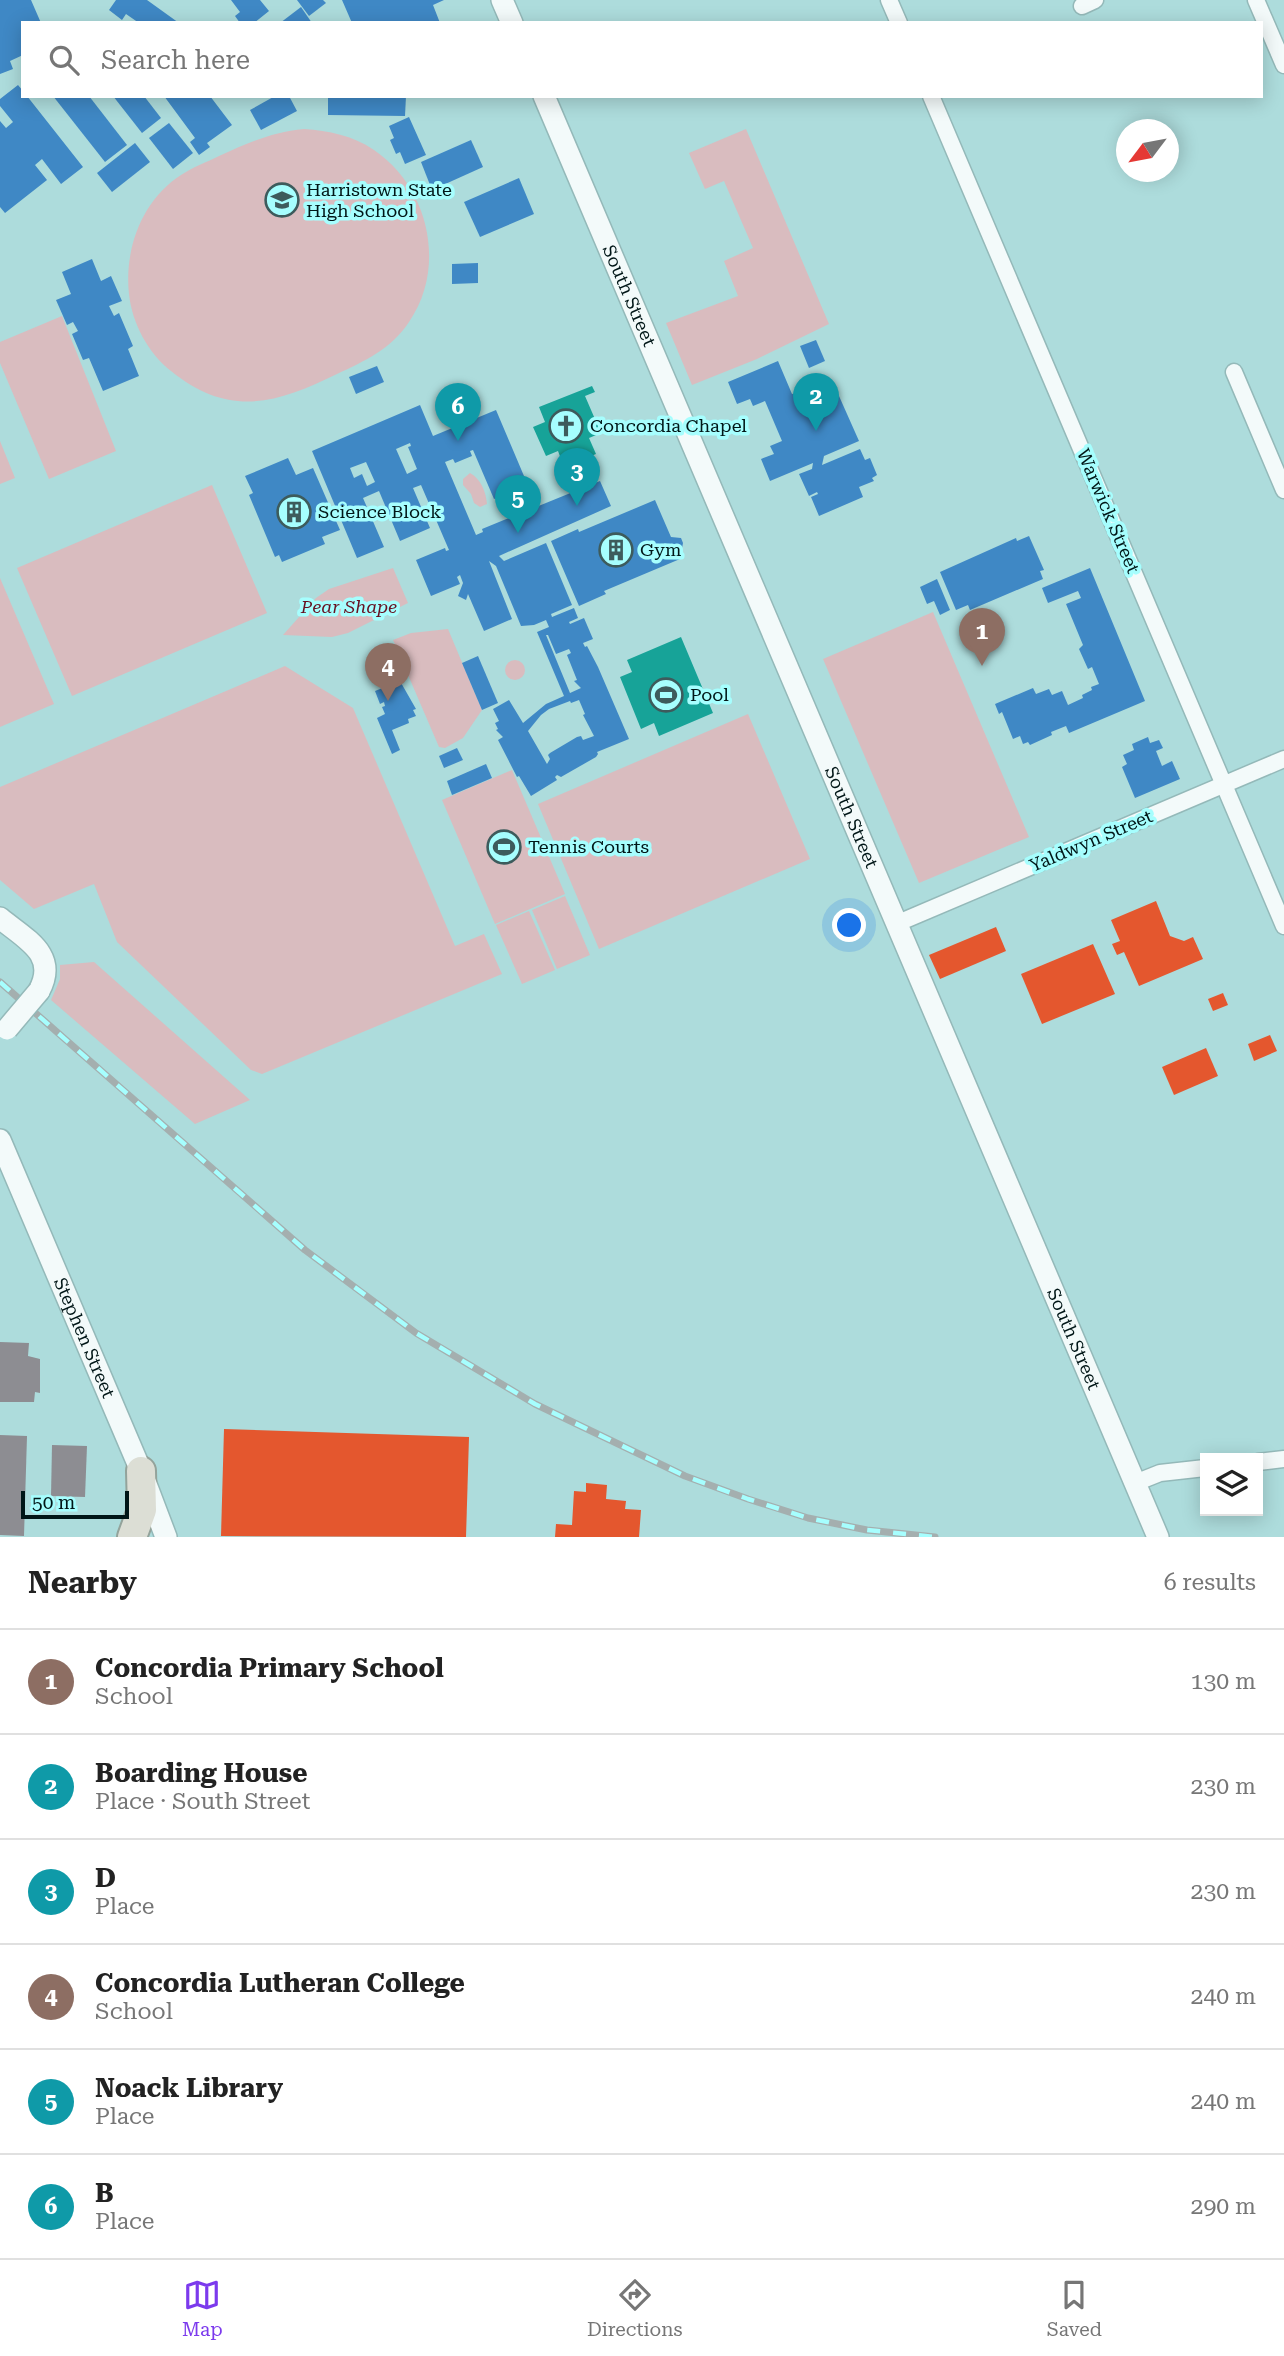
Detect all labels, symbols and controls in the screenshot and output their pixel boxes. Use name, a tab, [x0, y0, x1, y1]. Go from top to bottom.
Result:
search box	[21, 21, 1263, 98]
icon: search	[45, 41, 83, 79]
text: Search here	[101, 45, 250, 75]
north arrow	[1116, 119, 1179, 182]
place label: Harristown State High School	[306, 179, 452, 221]
school or university icon: Harristown State High School	[263, 181, 301, 219]
street label: South Street	[599, 241, 661, 350]
pin: 2	[793, 373, 839, 431]
pin: 6	[435, 383, 481, 441]
church icon: Concordia Chapel	[547, 407, 585, 445]
place label: Concordia Chapel	[590, 415, 747, 436]
street label: Warwick Street	[1073, 445, 1144, 577]
pin: 3	[554, 448, 600, 506]
pin: 5	[495, 475, 541, 533]
building icon: Science Block	[275, 493, 313, 531]
place label: Science Block	[318, 501, 441, 522]
building icon: Gym	[597, 531, 635, 569]
place label: Gym	[640, 539, 681, 560]
park label: Pear Shape	[300, 596, 397, 617]
pin: 1	[959, 608, 1005, 666]
pin: 4	[365, 643, 411, 701]
sports icon: Pool	[647, 676, 685, 714]
place label: Pool	[690, 684, 729, 705]
street label: South Street	[821, 763, 883, 871]
street label: Yaldwyn Street	[1026, 805, 1156, 876]
sports icon: Tennis Courts	[485, 828, 523, 866]
place label: Tennis Courts	[528, 836, 649, 857]
your location	[832, 908, 866, 942]
street label: Stephen Street	[50, 1274, 120, 1401]
street label: South Street	[1043, 1285, 1105, 1393]
map controls	[1200, 1453, 1263, 1516]
button: layers	[1200, 1453, 1263, 1516]
scale bar	[21, 1488, 130, 1520]
text: 50 m	[32, 1491, 75, 1514]
text: Nearby	[28, 1565, 137, 1600]
text: 6 results	[1164, 1569, 1256, 1596]
text: Concordia Primary School	[95, 1653, 444, 1683]
text: 1	[45, 1668, 57, 1695]
text: 130 m	[1191, 1668, 1256, 1695]
text: School	[95, 1683, 173, 1710]
text: Boarding House	[95, 1758, 307, 1788]
text: 2	[45, 1773, 57, 1800]
text: 230 m	[1191, 1773, 1256, 1800]
text: Place · South Street	[95, 1788, 310, 1815]
text: D	[95, 1863, 116, 1893]
text: 3	[45, 1878, 57, 1905]
text: 230 m	[1191, 1878, 1256, 1905]
text: Place	[95, 1893, 154, 1920]
text: Concordia Lutheran College	[95, 1968, 465, 1998]
text: 4	[45, 1983, 57, 2010]
text: 240 m	[1191, 1983, 1256, 2010]
text: School	[95, 1998, 173, 2025]
text: Noack Library	[95, 2073, 283, 2103]
text: 5	[45, 2088, 57, 2115]
text: 240 m	[1191, 2088, 1256, 2115]
text: Place	[95, 2103, 154, 2130]
text: B	[95, 2178, 114, 2208]
text: 6	[45, 2193, 57, 2220]
text: 290 m	[1191, 2193, 1256, 2220]
text: Place	[95, 2208, 154, 2235]
tab: Map	[182, 2276, 223, 2341]
tab: Directions	[587, 2276, 683, 2341]
tab: Saved	[1047, 2276, 1102, 2341]

